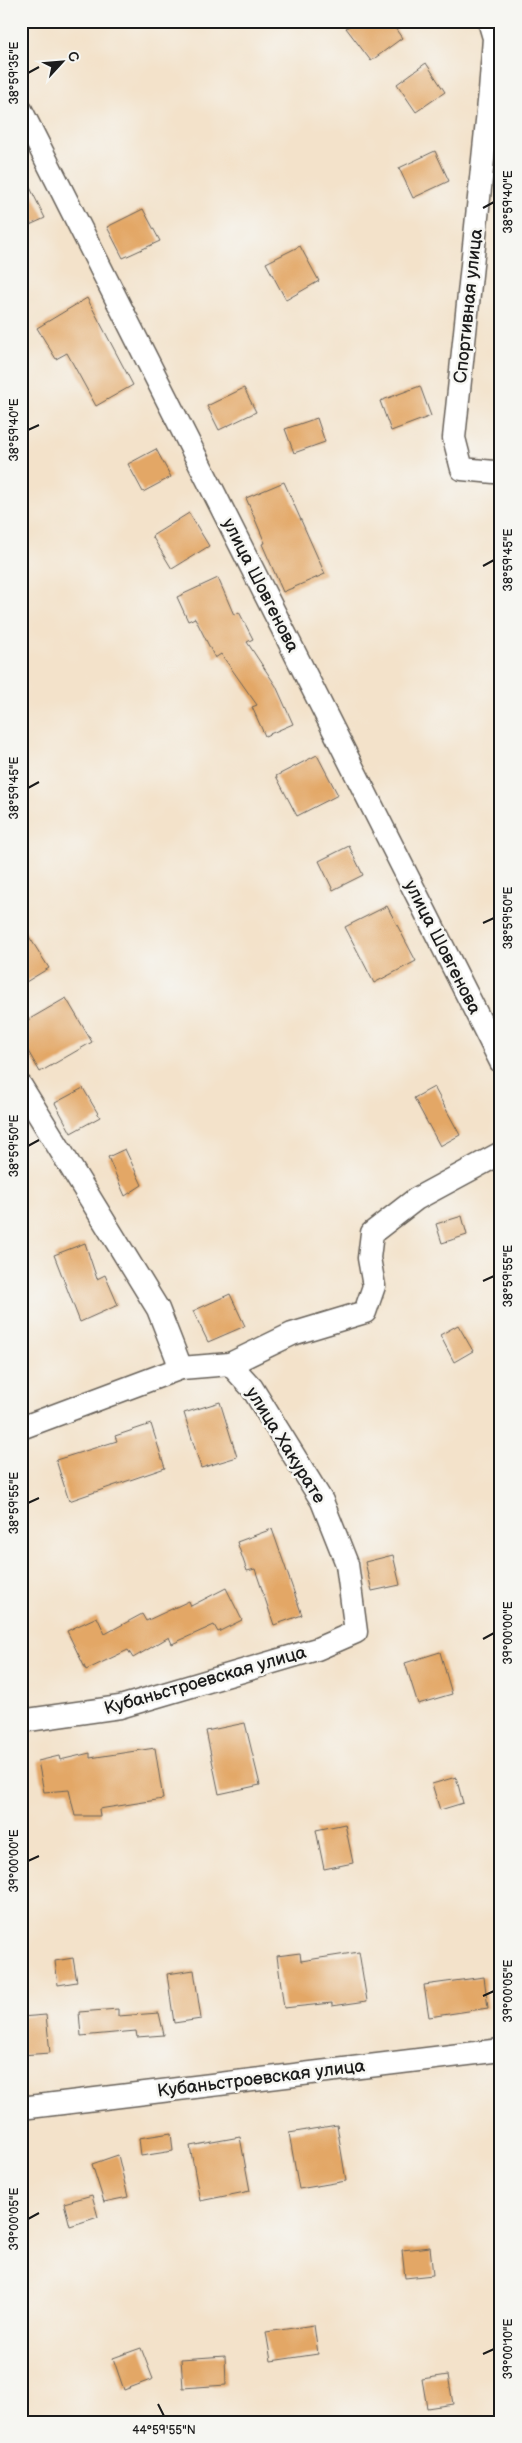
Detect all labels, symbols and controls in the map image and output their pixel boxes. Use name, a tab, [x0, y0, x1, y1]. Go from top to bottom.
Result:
north arrow	[38, 38, 88, 88]
text: 38°59'35"E	[7, 41, 22, 105]
text: С	[63, 48, 83, 65]
text: 38°59'40"E	[501, 170, 516, 234]
street label: Спортивная улица	[450, 227, 487, 384]
text: 38°59'40"E	[7, 398, 22, 462]
street label: улица Шовгенова	[218, 515, 304, 656]
text: 38°59'45"E	[501, 528, 516, 592]
text: 38°59'45"E	[7, 756, 22, 820]
street label: улица Шовгенова	[400, 877, 486, 1018]
text: 38°59'50"E	[501, 887, 516, 949]
text: 38°59'50"E	[7, 1115, 22, 1177]
text: 38°59'55"E	[501, 1245, 516, 1307]
street label: улица Хакурате	[241, 1383, 330, 1507]
text: 38°59'55"E	[7, 1472, 22, 1534]
text: 39°00'00"E	[501, 1601, 516, 1665]
street label: Кубаньстроевская улица	[102, 1641, 309, 1719]
text: 39°00'00"E	[7, 1829, 22, 1893]
text: 39°00'05"E	[501, 1959, 516, 2022]
street label: Кубаньстроевская улица	[156, 2055, 366, 2102]
text: 39°00'05"E	[7, 2187, 22, 2250]
text: 39°00'10"E	[501, 2319, 516, 2379]
text: 44°59'55"N	[132, 2423, 196, 2438]

